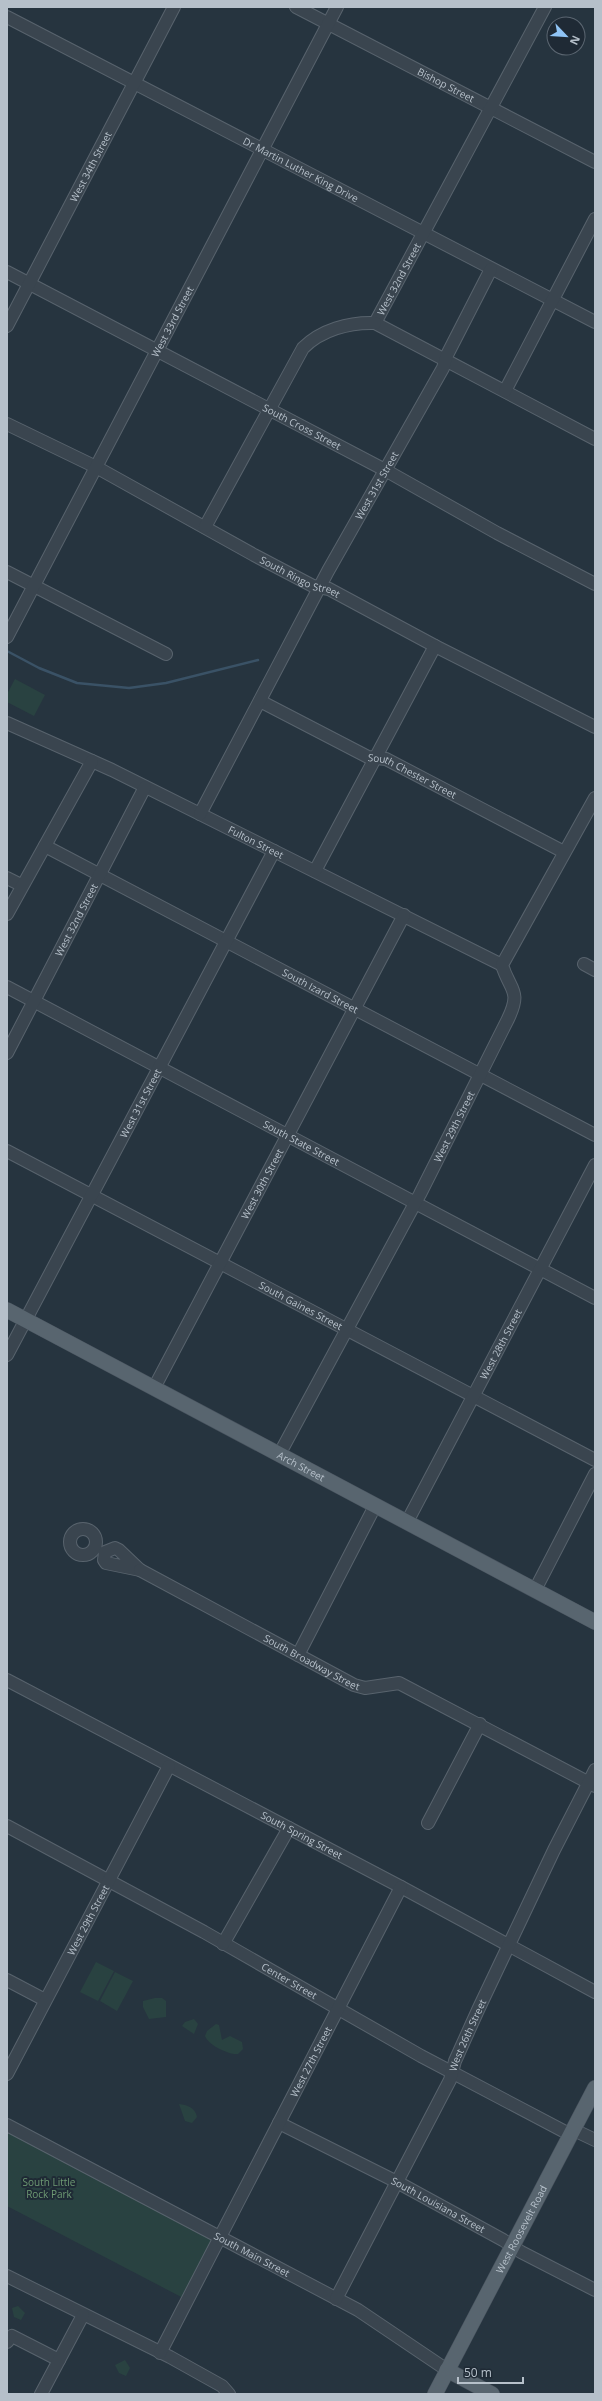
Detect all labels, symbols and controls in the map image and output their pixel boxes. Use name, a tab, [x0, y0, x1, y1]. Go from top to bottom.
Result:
north arrow	[546, 16, 586, 56]
text: N	[567, 33, 584, 48]
street label: Bishop Street	[415, 64, 477, 106]
street label: West 34th Street	[66, 129, 115, 204]
street label: Dr Martin Luther King Drive	[241, 134, 361, 205]
street label: West 32nd Street	[374, 240, 424, 318]
street label: West 33rd Street	[148, 283, 197, 359]
street label: South Cross Street	[260, 400, 344, 453]
street label: West 31st Street	[352, 448, 402, 522]
street label: South Ringo Street	[258, 552, 343, 601]
street label: South Chester Street	[367, 750, 459, 802]
street label: Fulton Street	[226, 822, 286, 862]
street label: West 32nd Street	[51, 881, 101, 959]
street label: South Izard Street	[280, 965, 361, 1017]
street label: West 31st Street	[116, 1066, 165, 1140]
street label: West 29th Street	[430, 1088, 478, 1164]
street label: South State Street	[261, 1117, 342, 1169]
street label: West 30th Street	[238, 1146, 286, 1221]
street label: South Gaines Street	[257, 1278, 345, 1333]
street label: West 28th Street	[476, 1306, 525, 1382]
street label: Arch Street	[275, 1448, 328, 1485]
street label: South Broadway Street	[261, 1631, 362, 1693]
street label: South Spring Street	[259, 1808, 345, 1862]
street label: West 29th Street	[64, 1882, 112, 1958]
street label: Center Street	[259, 1959, 320, 2002]
street label: West 26th Street	[446, 1996, 489, 2073]
street label: West 27th Street	[287, 2024, 335, 2099]
street label: South Louisiana Street	[389, 2173, 488, 2236]
park label: South Little Rock Park	[23, 2175, 76, 2201]
street label: West Roosevelt Road	[492, 2183, 550, 2276]
street label: South Main Street	[212, 2228, 293, 2280]
scale bar	[458, 2359, 523, 2385]
text: 50 m	[464, 2364, 492, 2381]

